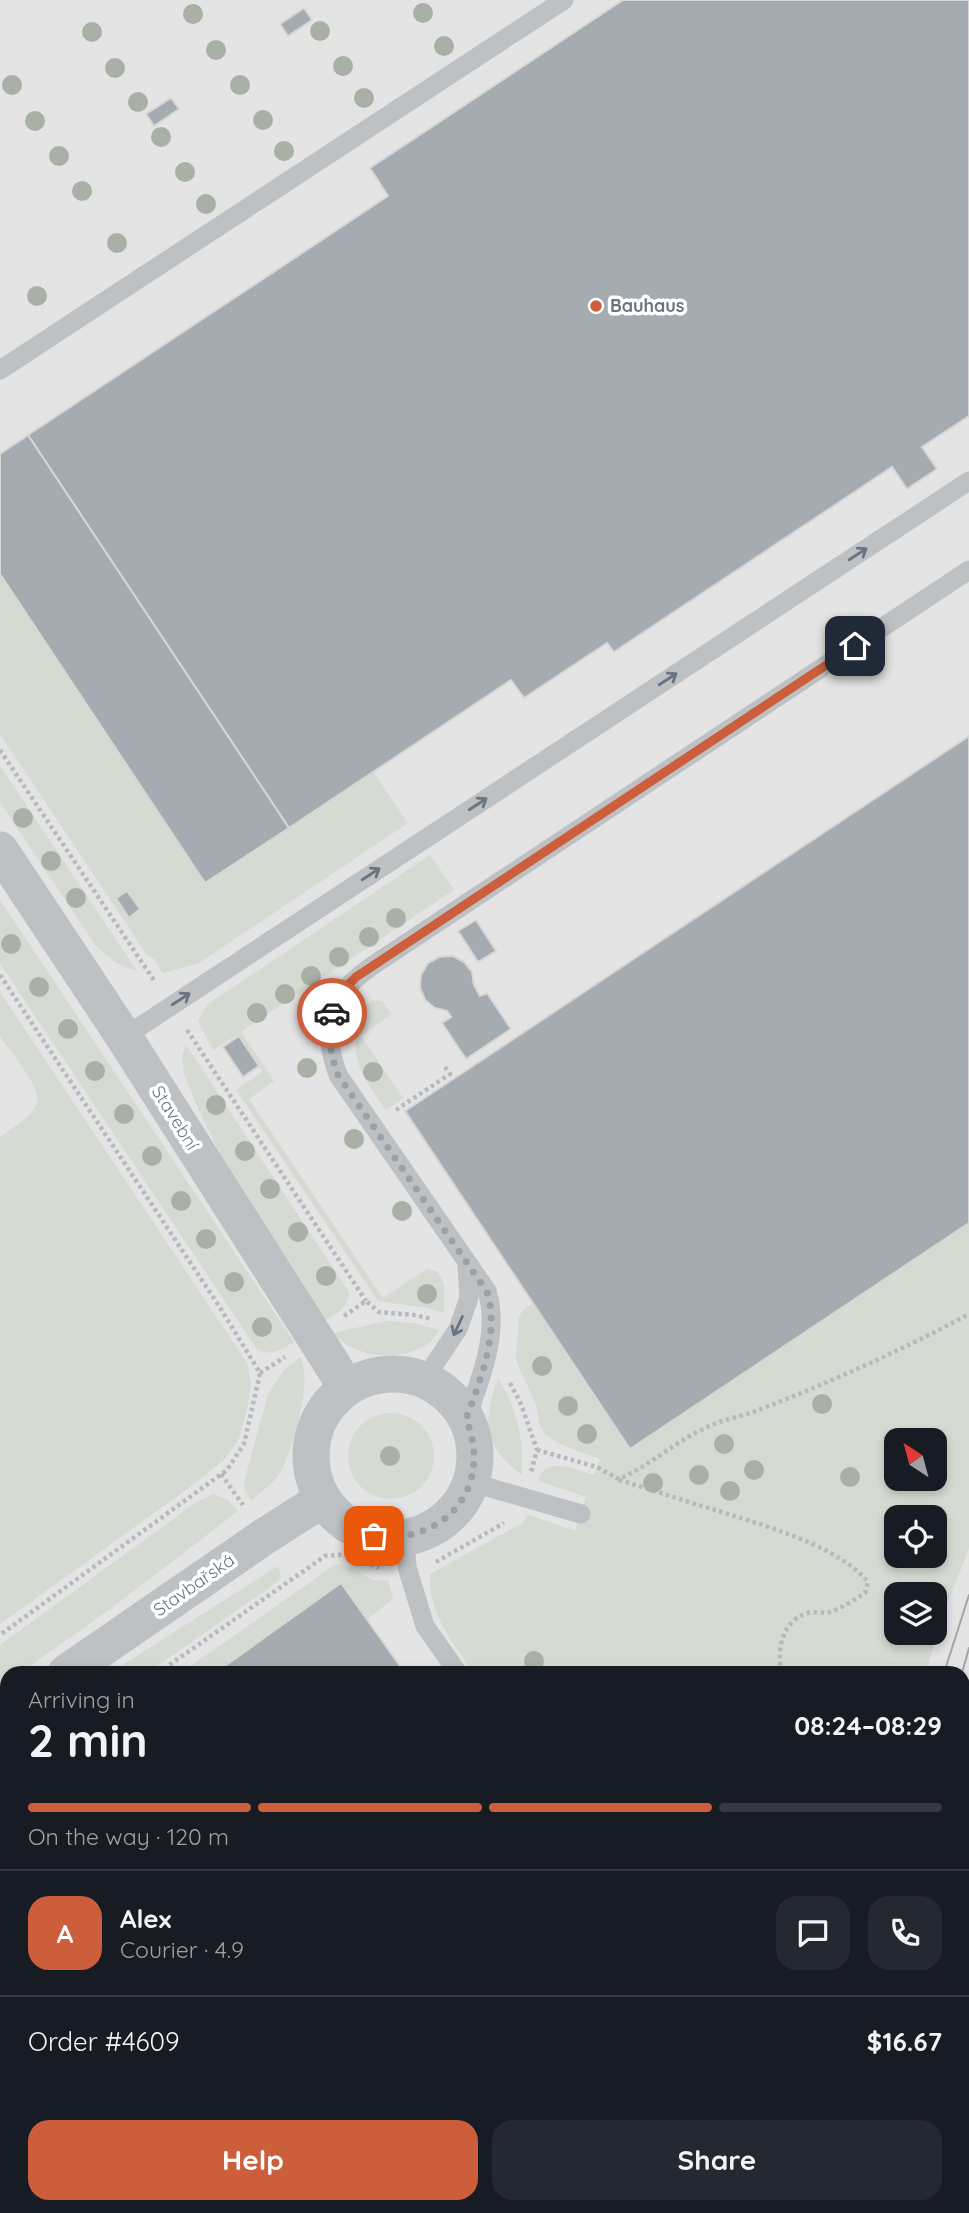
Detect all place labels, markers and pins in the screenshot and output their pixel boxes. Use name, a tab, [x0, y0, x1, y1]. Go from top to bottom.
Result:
place label: Bauhaus	[610, 294, 685, 317]
marker: Bauhaus	[588, 298, 604, 314]
pin	[825, 616, 885, 676]
pin	[344, 1506, 404, 1566]

